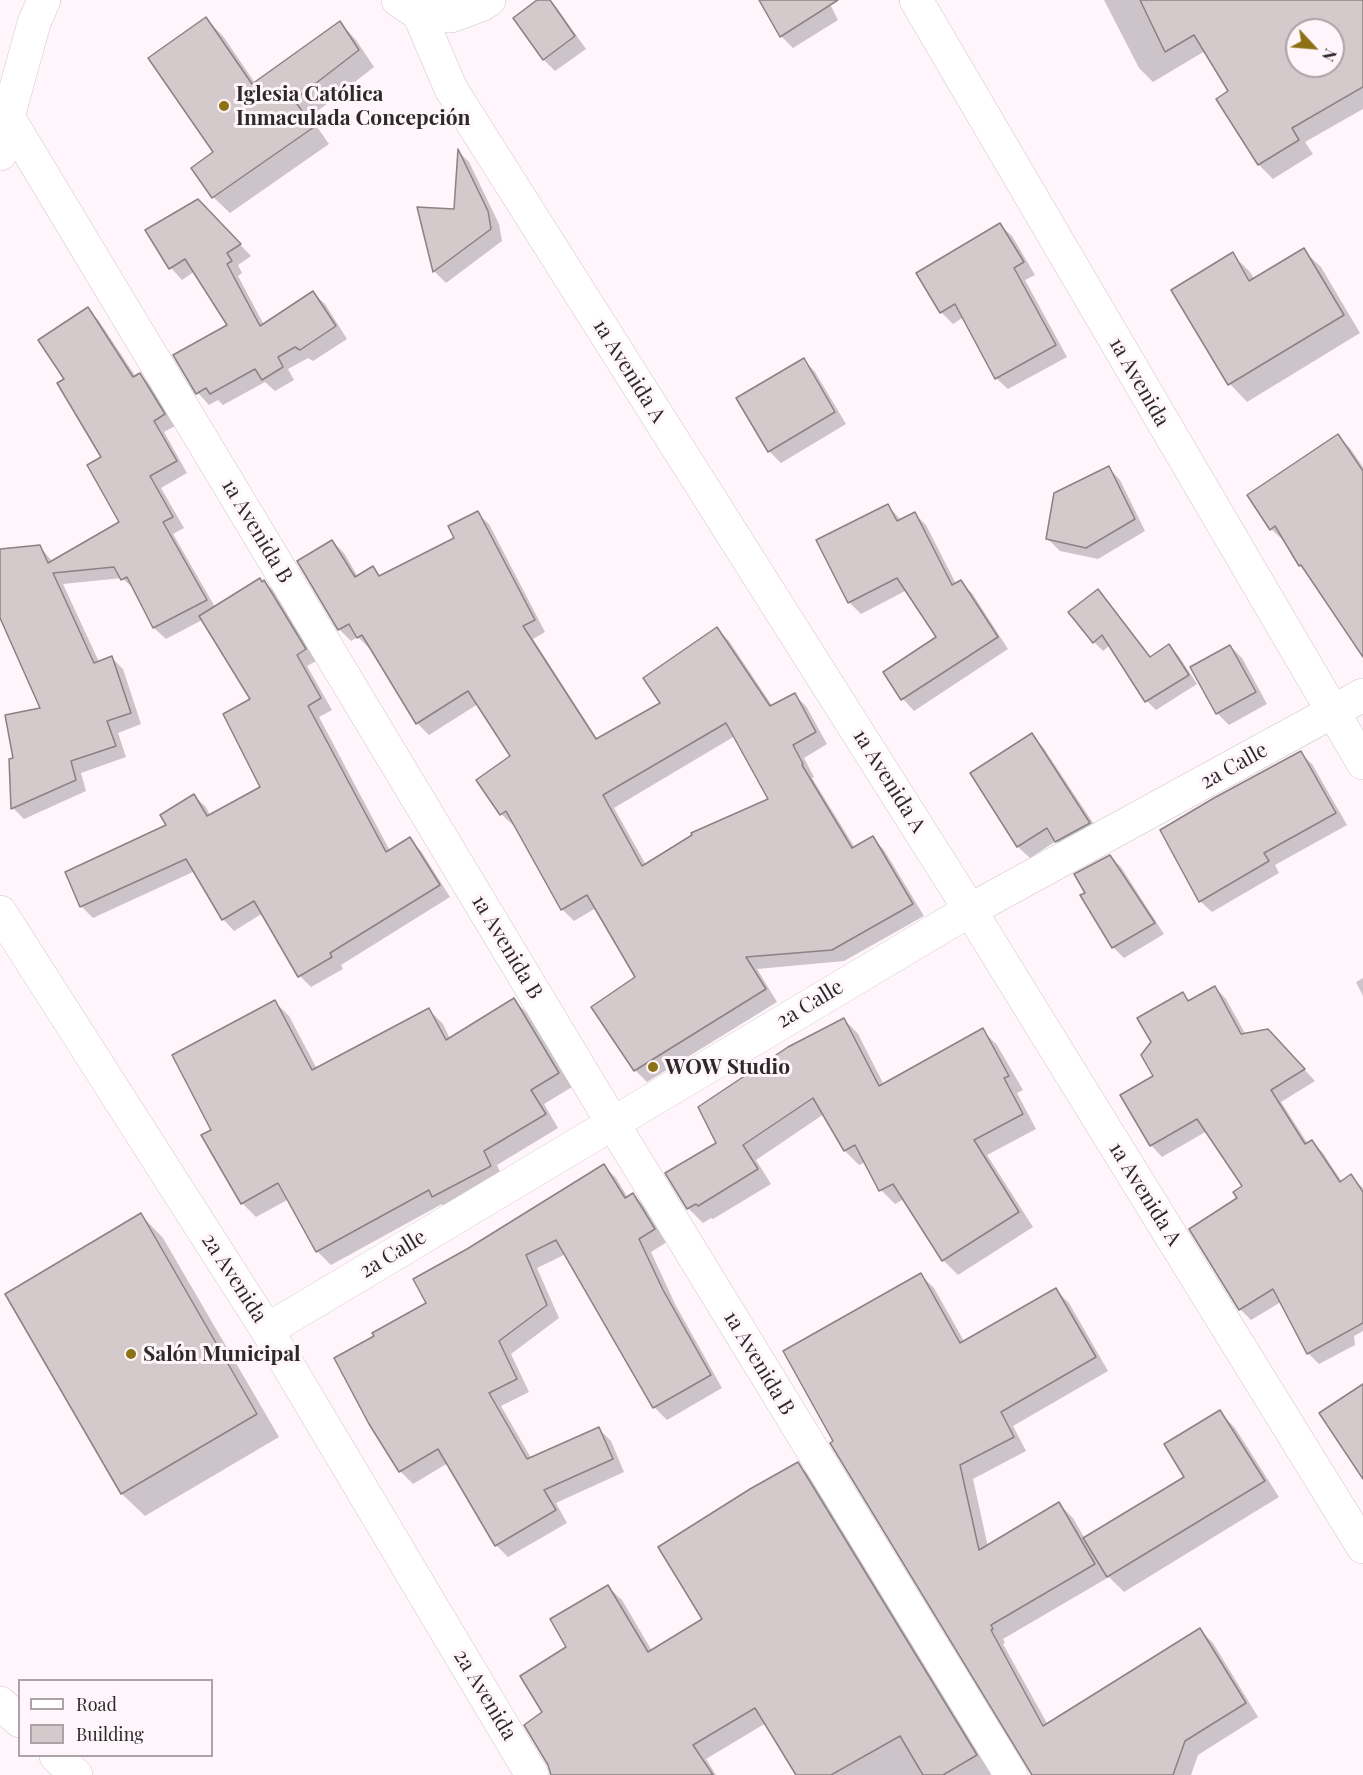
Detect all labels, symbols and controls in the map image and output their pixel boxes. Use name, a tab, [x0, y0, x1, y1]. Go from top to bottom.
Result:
north arrow	[1285, 18, 1345, 78]
text: N	[1318, 45, 1342, 65]
place label: Iglesia Católica Inmaculada Concepción	[236, 81, 471, 131]
marker: Iglesia Católica Inmaculada Concepción	[217, 99, 231, 113]
street label: 1a Avenida A	[587, 315, 671, 427]
street label: 1a Avenida	[1103, 333, 1175, 431]
street label: 1a Avenida B	[216, 474, 298, 588]
street label: 1a Avenida A	[847, 725, 931, 837]
street label: 2a Calle	[1196, 737, 1272, 795]
street label: 1a Avenida B	[466, 890, 548, 1004]
street label: 2a Calle	[772, 974, 848, 1034]
place label: WOW Studio	[665, 1054, 790, 1080]
marker: WOW Studio	[646, 1060, 660, 1074]
street label: 1a Avenida A	[1103, 1138, 1187, 1250]
street label: 2a Calle	[355, 1224, 431, 1284]
street label: 2a Avenida	[196, 1229, 272, 1327]
street label: 1a Avenida B	[718, 1306, 800, 1420]
place label: Salón Municipal	[143, 1341, 301, 1367]
marker: Salón Municipal	[124, 1347, 138, 1361]
street label: 2a Avenida	[448, 1645, 522, 1745]
legend	[18, 1679, 213, 1757]
text: Road	[76, 1692, 117, 1716]
text: Building	[76, 1722, 144, 1746]

